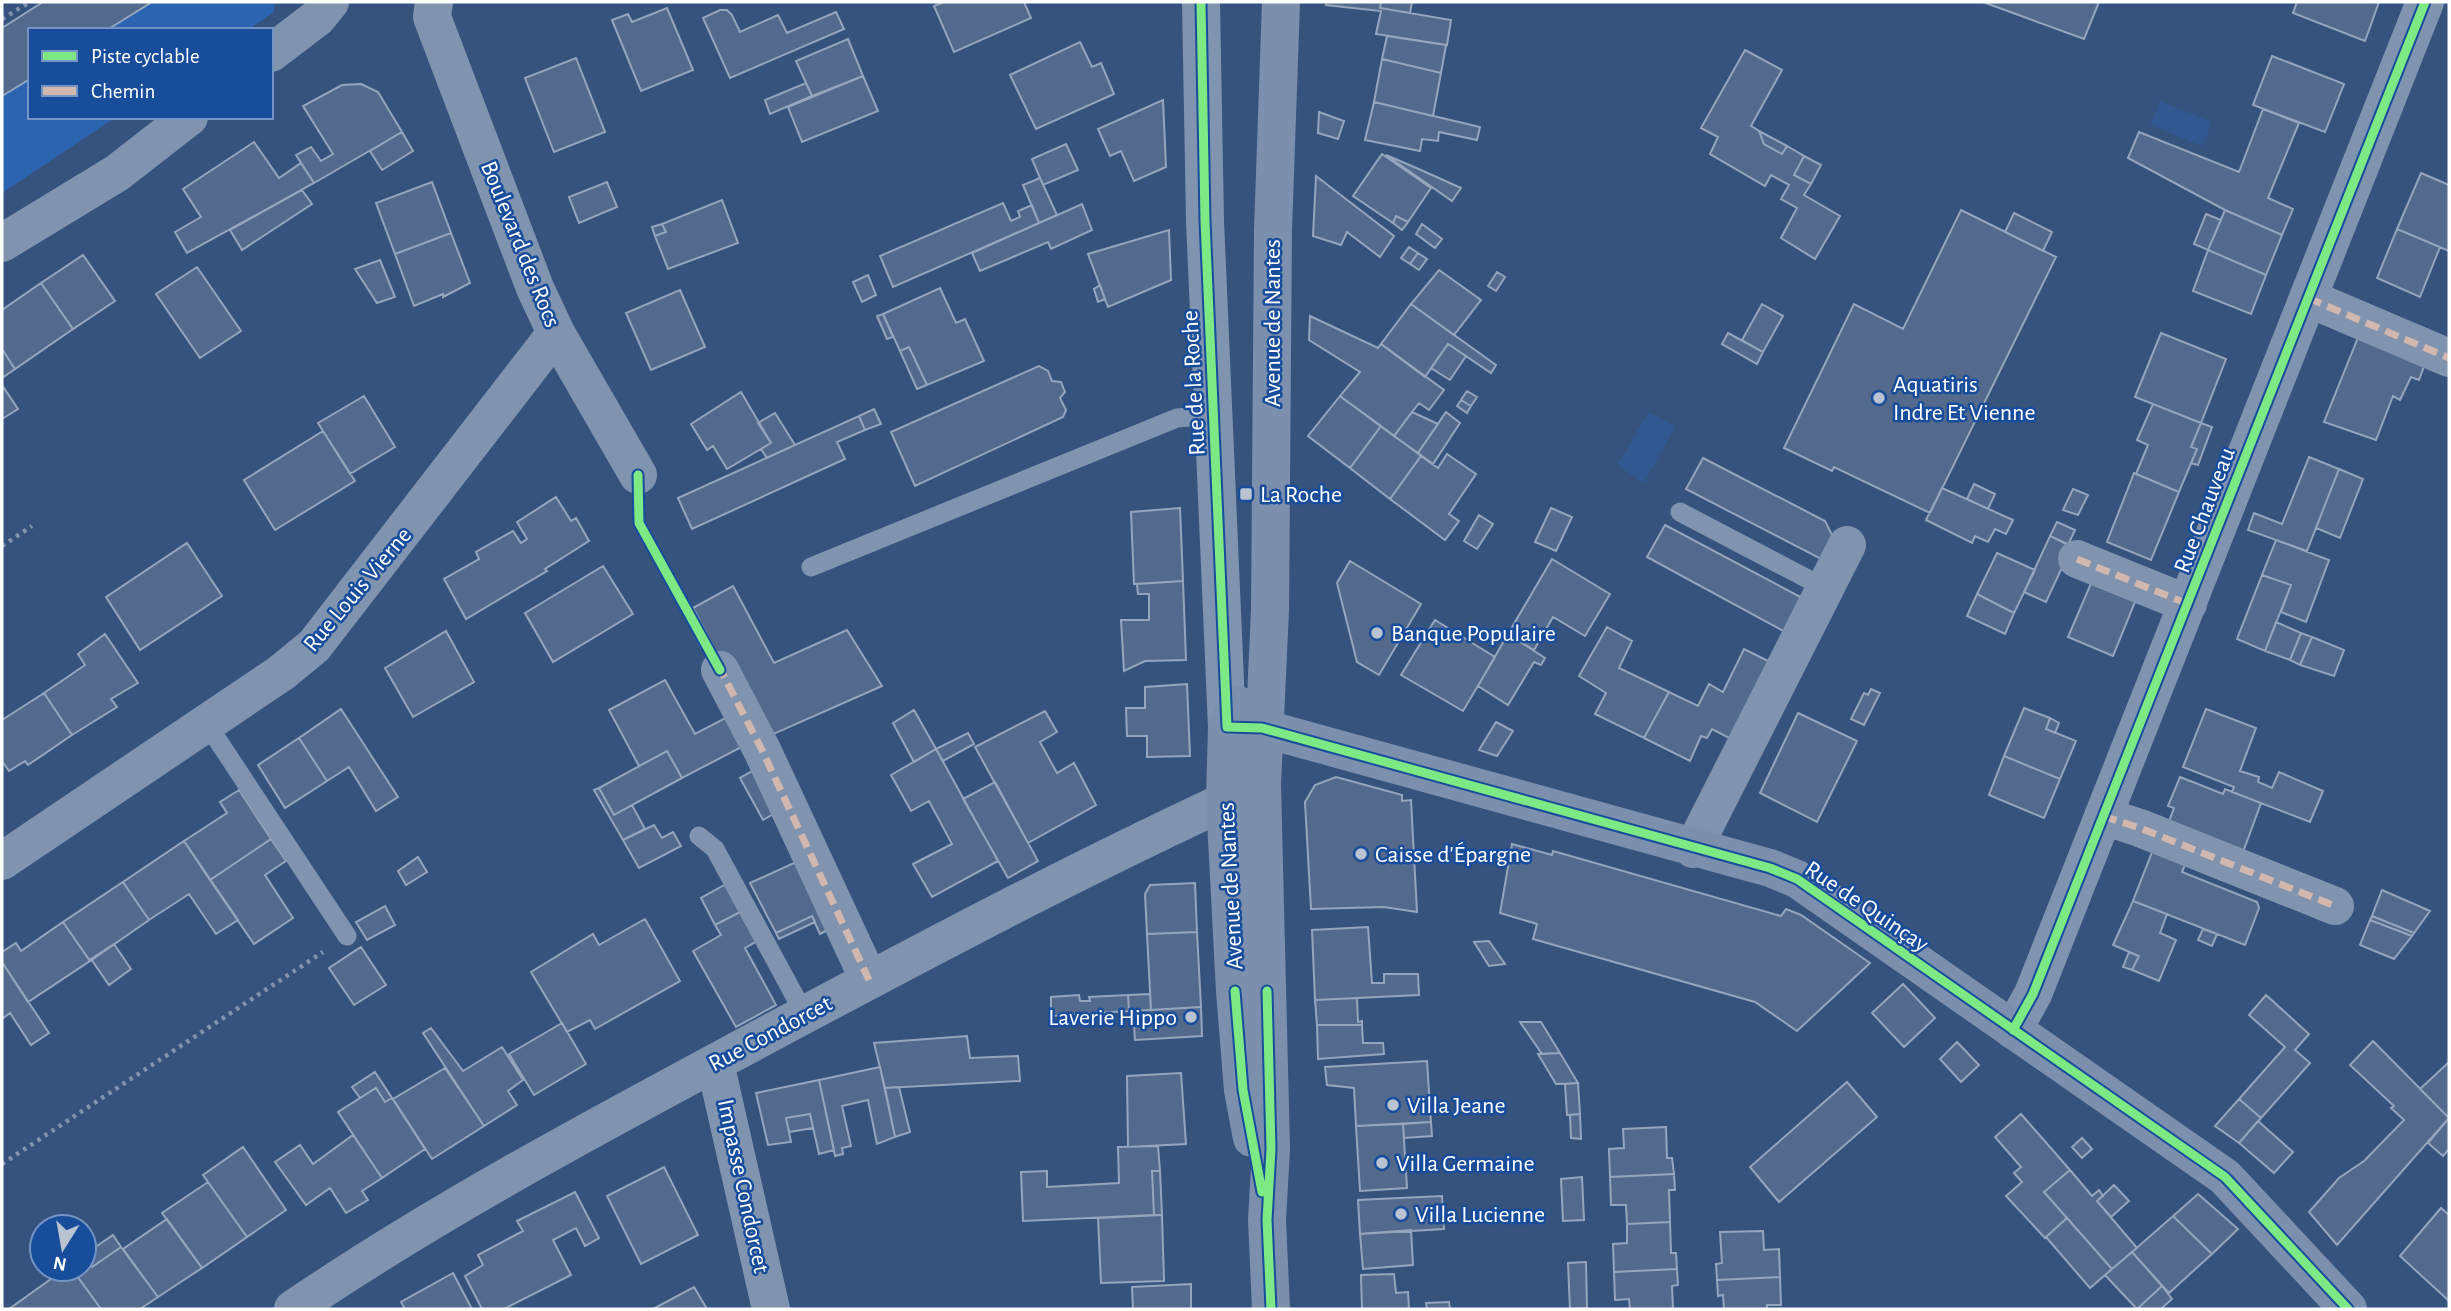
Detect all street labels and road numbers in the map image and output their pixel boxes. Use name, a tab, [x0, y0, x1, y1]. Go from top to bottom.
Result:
street label: Boulevard des Rocs	[476, 158, 564, 331]
street label: Avenue de Nantes	[1261, 239, 1285, 407]
street label: Rue de la Roche	[1178, 310, 1210, 456]
street label: Rue Chauveau	[2170, 444, 2240, 576]
street label: Rue Louis Vierne	[299, 523, 416, 656]
street label: Avenue de Nantes	[1215, 802, 1247, 970]
street label: Rue de Quinçay	[1800, 857, 1933, 957]
street label: Rue Condorcet	[705, 991, 836, 1076]
street label: Impasse Condorcet	[713, 1097, 773, 1276]

